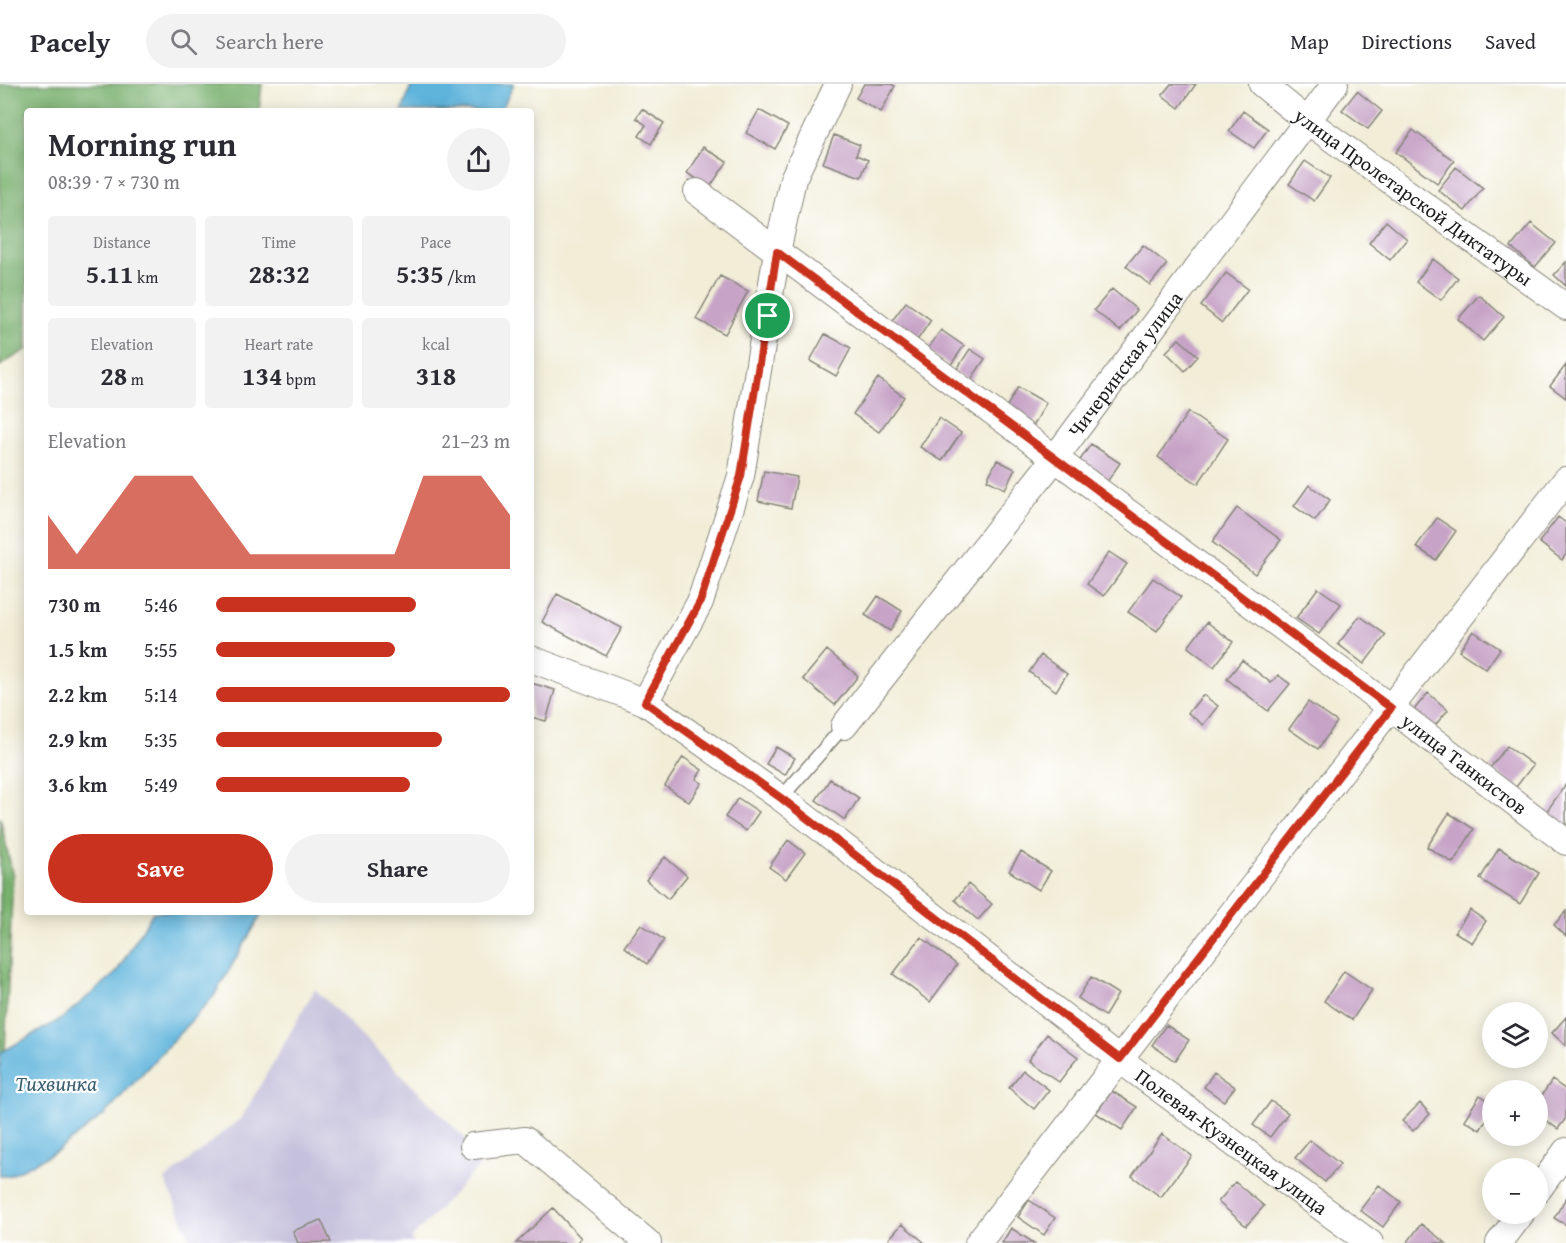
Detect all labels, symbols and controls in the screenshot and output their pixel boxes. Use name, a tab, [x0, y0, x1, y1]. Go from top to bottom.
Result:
search box	[146, 14, 566, 68]
text: Pacely	[30, 21, 110, 62]
icon: search	[167, 25, 200, 58]
text: Search here	[215, 25, 324, 57]
text: Map	[1290, 26, 1329, 57]
text: Directions	[1362, 26, 1452, 57]
text: Saved	[1485, 26, 1536, 57]
street label: улица Пролетарской Диктатуры	[1287, 100, 1539, 293]
text: Morning run	[48, 120, 237, 168]
button: share	[447, 128, 510, 191]
text: 08:39 · 7 × 730 m	[48, 167, 180, 196]
text: Distance	[93, 230, 151, 254]
text: Time	[262, 230, 296, 254]
text: Pace	[421, 230, 451, 254]
text: 5.11	[86, 254, 134, 293]
text: 28:32	[248, 254, 310, 293]
text: 5:35	[396, 254, 444, 293]
text: km	[134, 265, 158, 289]
text: /km	[444, 265, 476, 289]
street label: Чичеринская улица	[1060, 285, 1189, 443]
pin	[742, 290, 793, 341]
icon: arrive	[751, 299, 784, 332]
text: Elevation	[91, 332, 153, 356]
text: Heart rate	[245, 332, 313, 356]
text: kcal	[422, 332, 450, 356]
text: 28	[100, 356, 127, 395]
text: 134	[242, 356, 282, 395]
text: 318	[416, 356, 456, 395]
text: m	[127, 367, 144, 391]
text: bpm	[282, 367, 316, 391]
text: Elevation	[48, 426, 126, 455]
text: 21–23 m	[441, 426, 510, 455]
text: 730 m	[48, 590, 101, 619]
text: 5:46	[144, 590, 178, 619]
text: 1.5 km	[48, 635, 107, 664]
text: 5:55	[144, 635, 178, 664]
text: 2.2 km	[48, 680, 107, 709]
text: 5:14	[144, 680, 178, 709]
street label: улица Танкистов	[1395, 705, 1534, 821]
text: 2.9 km	[48, 725, 107, 754]
text: 5:35	[144, 725, 178, 754]
text: 3.6 km	[48, 770, 107, 799]
text: 5:49	[144, 770, 178, 799]
button: Save	[48, 834, 273, 903]
button: Share	[285, 834, 510, 903]
map controls	[1482, 1002, 1548, 1224]
button: layers	[1482, 1002, 1548, 1068]
street label: Полевая-Кузнецкая улица	[1130, 1061, 1334, 1222]
water label: Тихвинка	[15, 1068, 97, 1099]
button: +	[1482, 1080, 1548, 1146]
button: −	[1482, 1158, 1548, 1224]

